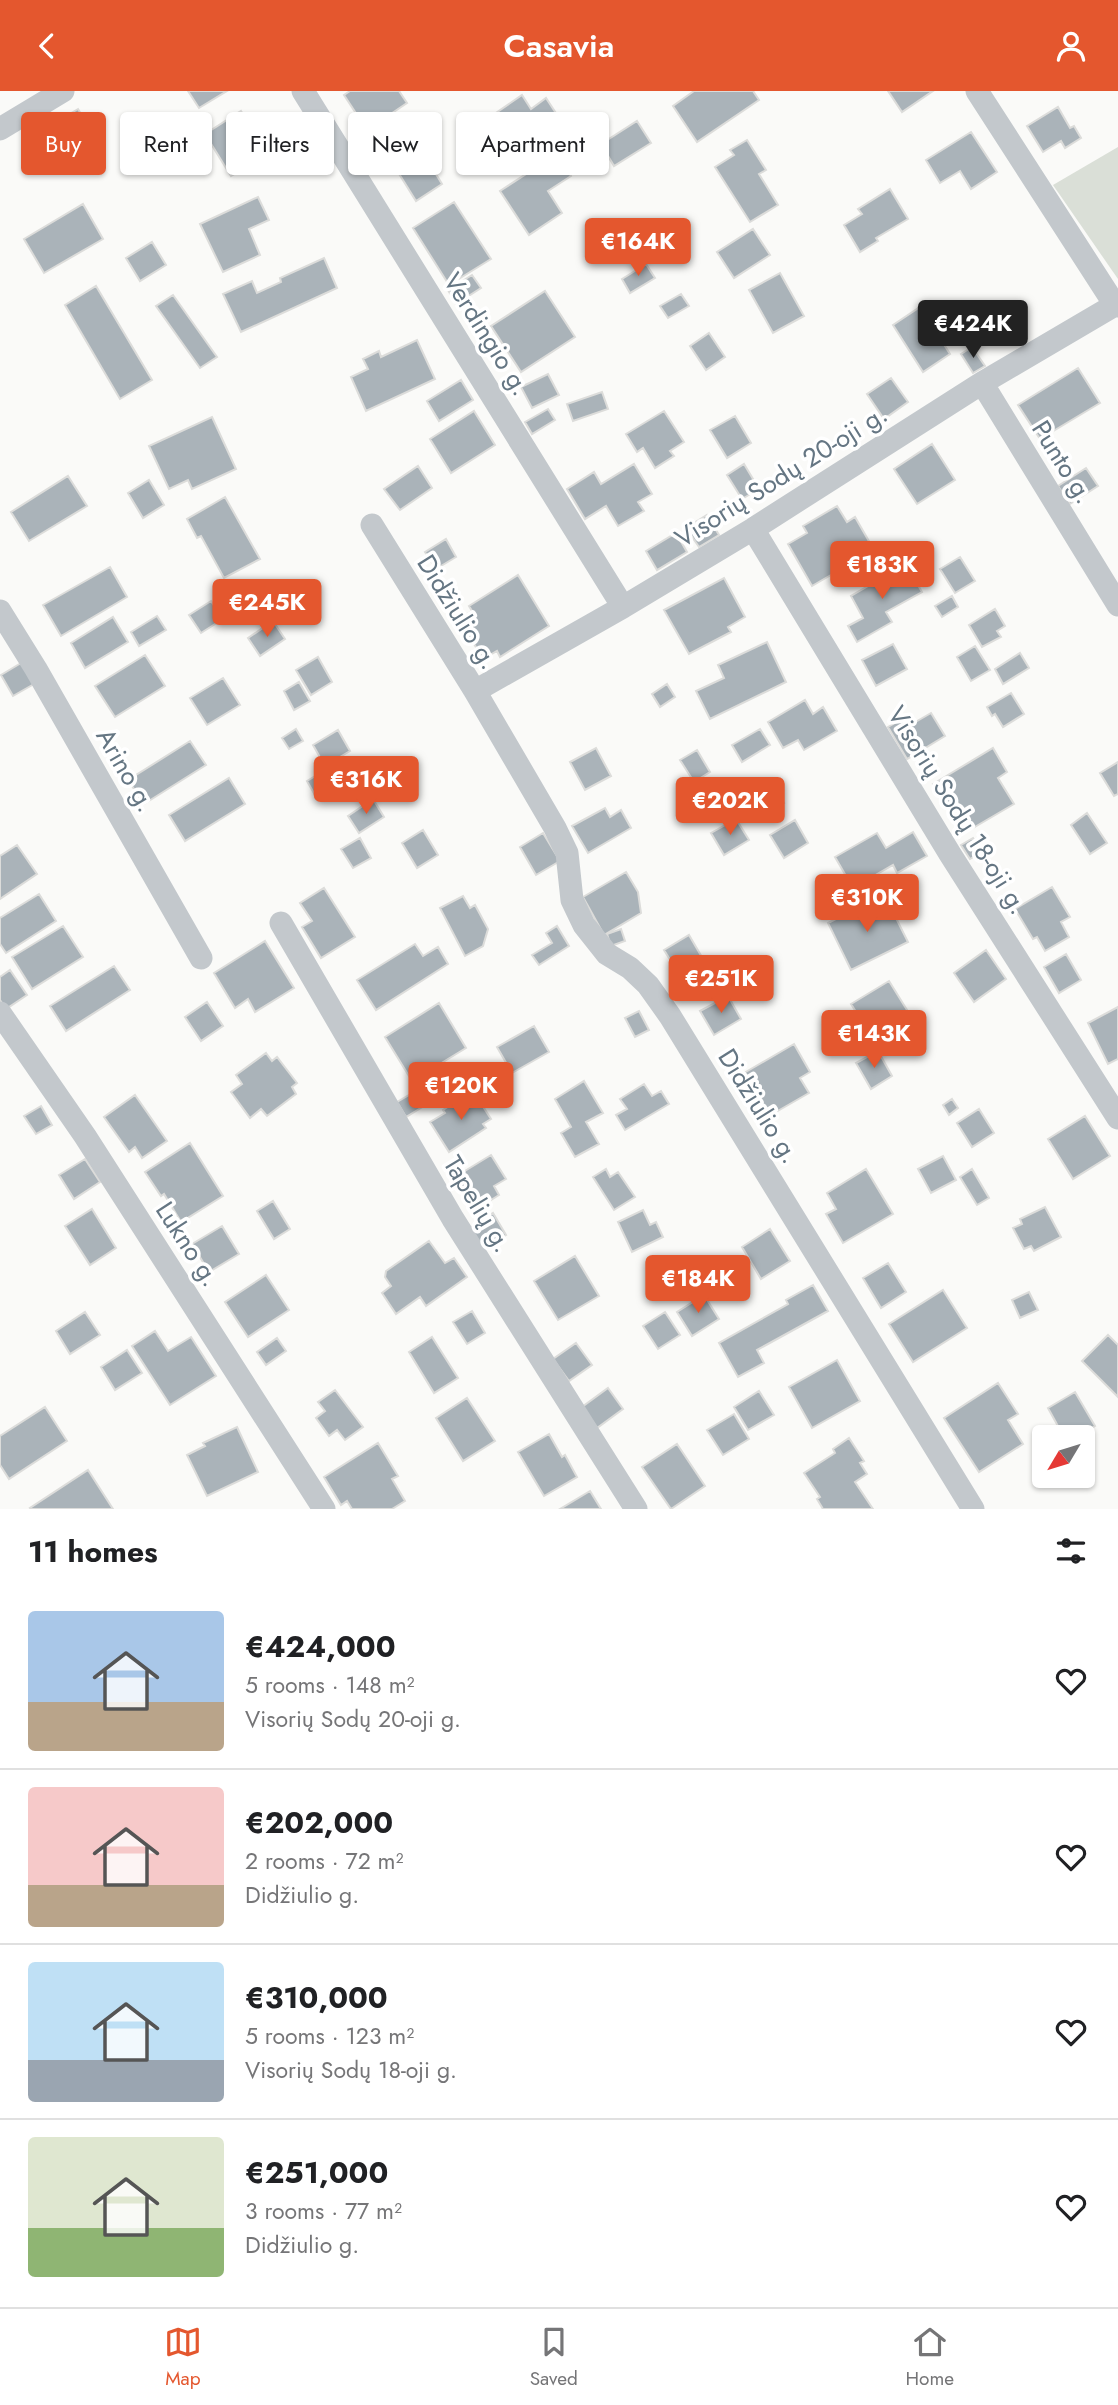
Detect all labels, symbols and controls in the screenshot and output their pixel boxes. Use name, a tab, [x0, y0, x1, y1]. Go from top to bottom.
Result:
text: Casavia	[504, 23, 614, 69]
icon: back	[28, 27, 66, 65]
icon: person	[1052, 27, 1090, 65]
chip: Buy	[21, 112, 106, 175]
chip: Rent	[120, 112, 212, 175]
chip: Filters	[226, 112, 334, 175]
chip: New	[348, 112, 442, 175]
chip: Apartment	[456, 112, 609, 175]
pin: €164K	[589, 219, 687, 278]
text: €164K	[601, 224, 675, 258]
street label: Verdingio g.	[434, 265, 540, 403]
pin: €424K	[924, 301, 1022, 360]
text: €424K	[934, 306, 1012, 340]
street label: Visorių Sodų 20-oji g.	[667, 395, 895, 557]
street label: Punto g.	[1023, 413, 1103, 511]
pin: €183K	[833, 541, 931, 601]
street label: Didžiulio g.	[408, 547, 508, 677]
text: €183K	[846, 547, 918, 581]
pin: €245K	[218, 580, 316, 639]
text: €245K	[228, 585, 306, 619]
street label: Visorių Sodų 18-oji g.	[878, 698, 1038, 922]
street label: Arino g.	[87, 721, 165, 819]
pin: €316K	[317, 757, 415, 816]
text: €316K	[330, 762, 402, 796]
pin: €202K	[681, 777, 779, 837]
text: €202K	[692, 783, 768, 817]
pin: €310K	[818, 875, 916, 934]
text: €310K	[831, 880, 903, 914]
pin: €251K	[672, 955, 770, 1015]
text: €251K	[685, 961, 757, 995]
pin: €143K	[825, 1011, 923, 1070]
text: €143K	[837, 1016, 911, 1050]
street label: Didžiulio g.	[709, 1041, 809, 1171]
pin: €120K	[412, 1063, 510, 1122]
text: €120K	[424, 1068, 498, 1102]
street label: Tapelių g.	[434, 1148, 522, 1260]
street label: Lukno g.	[146, 1194, 230, 1294]
pin: €184K	[649, 1255, 747, 1315]
text: €184K	[661, 1261, 735, 1295]
north arrow	[1032, 1425, 1096, 1487]
map controls	[1032, 1425, 1095, 1488]
text: 11 homes	[28, 1530, 158, 1573]
icon: filters	[1052, 1532, 1090, 1570]
text: €424,000	[245, 1625, 396, 1668]
icon: home	[84, 1639, 168, 1723]
icon: heart	[1052, 1662, 1090, 1700]
text: 5 rooms · 148 m²	[245, 1668, 415, 1702]
text: Visorių Sodų 20-oji g.	[245, 1702, 461, 1736]
text: €202,000	[245, 1801, 393, 1844]
icon: home	[84, 1815, 168, 1899]
icon: heart	[1052, 1838, 1090, 1876]
text: 2 rooms · 72 m²	[245, 1844, 404, 1878]
text: Didžiulio g.	[245, 1878, 359, 1912]
text: €310,000	[245, 1976, 388, 2019]
icon: home	[84, 1990, 168, 2074]
icon: heart	[1052, 2013, 1090, 2051]
text: 5 rooms · 123 m²	[245, 2019, 414, 2053]
text: Visorių Sodų 18-oji g.	[245, 2053, 457, 2087]
text: €251,000	[245, 2151, 388, 2194]
icon: home	[84, 2165, 168, 2249]
icon: heart	[1052, 2188, 1090, 2226]
text: 3 rooms · 77 m²	[245, 2194, 402, 2228]
text: Didžiulio g.	[245, 2228, 359, 2262]
tab: Map	[164, 2323, 202, 2392]
tab: Saved	[530, 2323, 578, 2392]
tab: Home	[906, 2323, 954, 2392]

